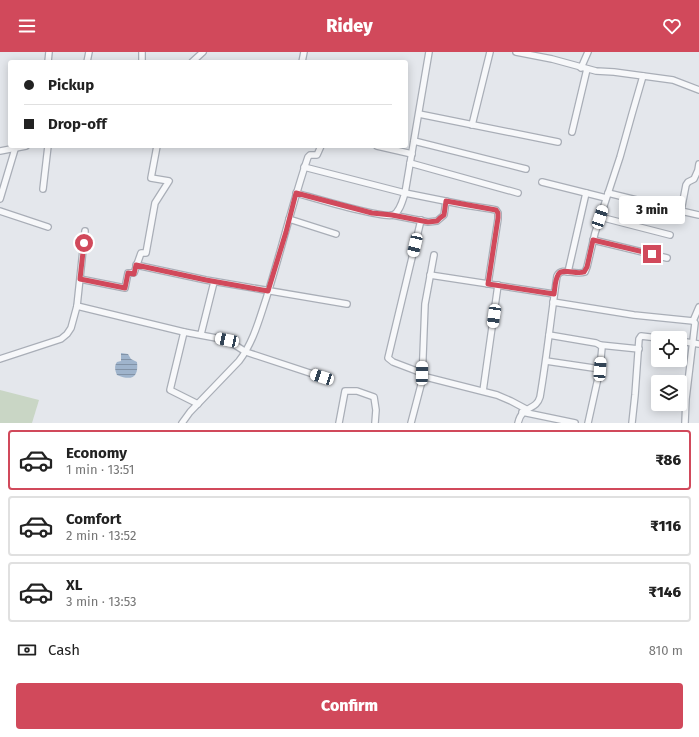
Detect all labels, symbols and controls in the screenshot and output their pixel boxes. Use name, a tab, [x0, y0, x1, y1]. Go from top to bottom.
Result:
icon: menu	[16, 15, 38, 37]
text: Ridey	[326, 15, 373, 37]
icon: heart	[661, 15, 683, 37]
text: Pickup	[48, 76, 94, 94]
text: Drop-off	[48, 115, 107, 133]
callout: 3 min	[619, 196, 685, 224]
text: 3 min	[636, 202, 668, 217]
car	[591, 204, 609, 230]
car	[406, 232, 424, 258]
route start	[75, 234, 93, 252]
route end	[643, 245, 661, 263]
car	[486, 303, 502, 329]
map controls	[651, 331, 687, 411]
button: locate	[651, 331, 687, 367]
car	[214, 332, 240, 348]
car	[593, 357, 607, 381]
car	[416, 361, 428, 385]
car	[309, 368, 335, 386]
button: layers	[651, 375, 687, 411]
icon: car	[18, 442, 54, 478]
text: Economy	[66, 444, 127, 462]
text: ₹86	[656, 451, 681, 469]
text: 1 min · 13:51	[66, 462, 134, 477]
icon: car	[18, 508, 54, 544]
text: Comfort	[66, 510, 122, 528]
text: ₹116	[650, 517, 681, 535]
text: 2 min · 13:52	[66, 528, 136, 543]
icon: car	[18, 574, 54, 610]
text: XL	[66, 576, 82, 594]
text: ₹146	[649, 583, 681, 601]
text: 3 min · 13:53	[66, 594, 137, 609]
icon: cash	[16, 639, 38, 661]
text: Cash	[48, 641, 80, 659]
text: 810 m	[649, 643, 683, 658]
button: Confirm	[16, 683, 683, 729]

